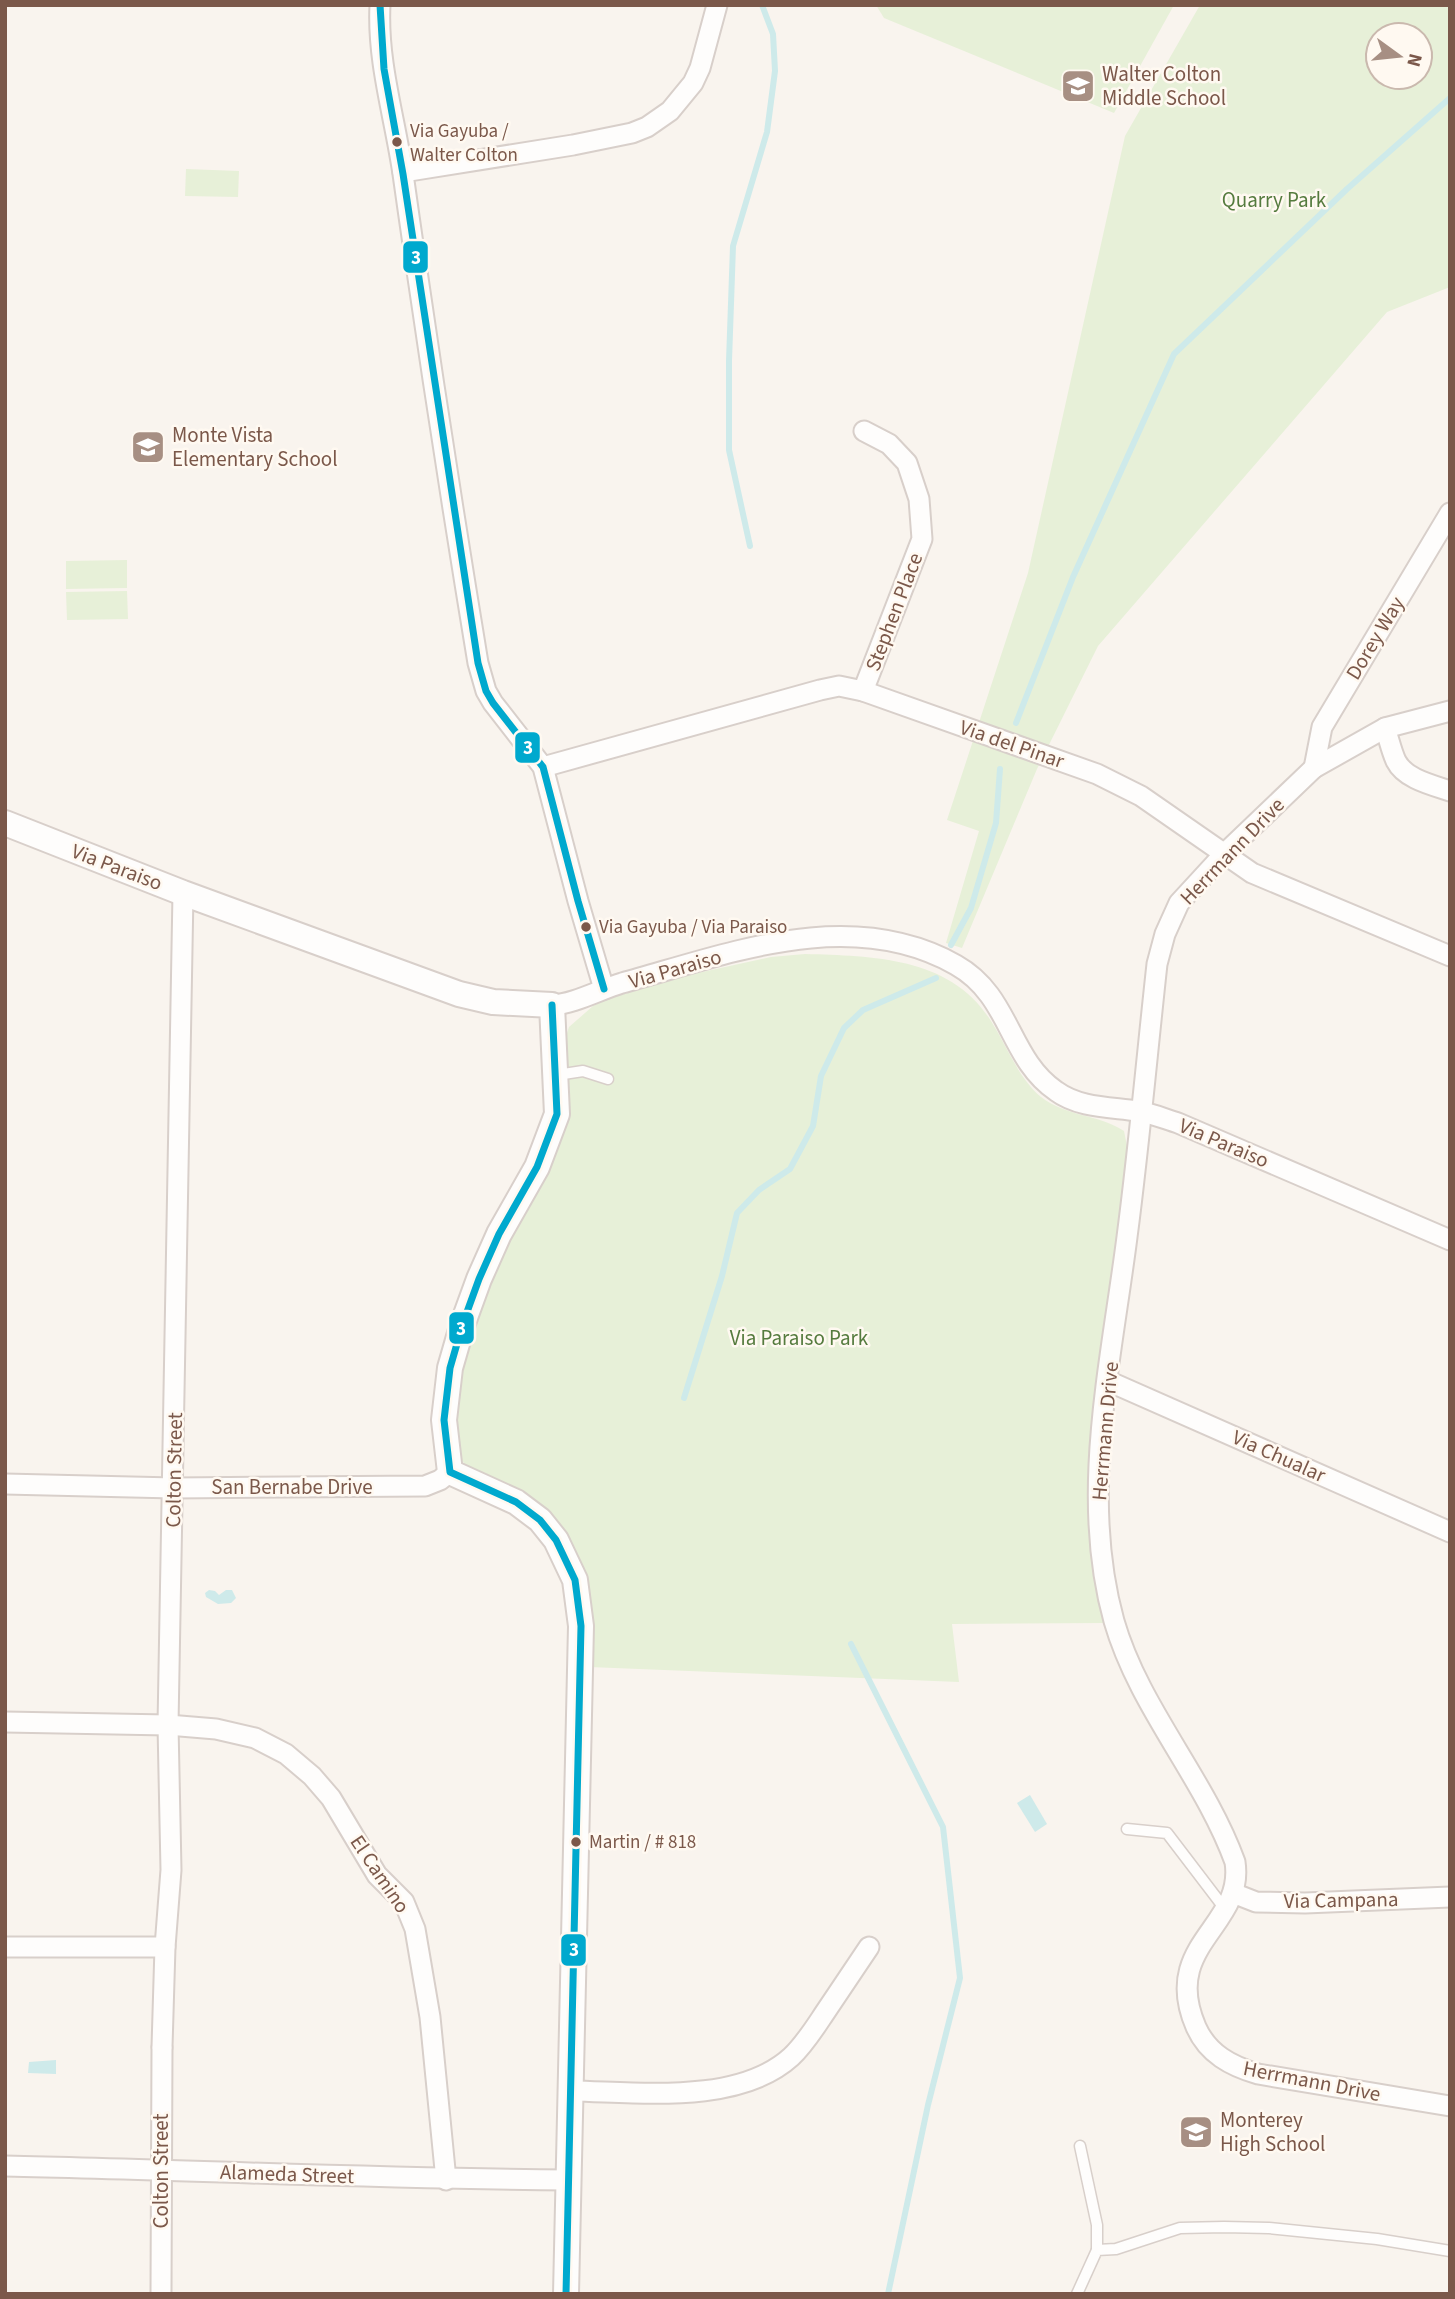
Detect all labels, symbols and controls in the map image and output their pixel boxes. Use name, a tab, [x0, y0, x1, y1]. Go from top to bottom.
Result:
north arrow	[1364, 21, 1434, 91]
text: N	[1399, 50, 1429, 70]
place label: Walter Colton Middle School	[1102, 59, 1226, 113]
school or university icon: Walter Colton Middle School	[1059, 67, 1097, 105]
place label: Via Gayuba / Walter Colton	[410, 118, 518, 169]
marker: Via Gayuba / Walter Colton	[390, 135, 404, 149]
park label: Quarry Park	[1222, 185, 1327, 215]
line badge: 3	[402, 240, 429, 274]
text: 3	[411, 245, 421, 272]
place label: Monte Vista Elementary School	[172, 420, 338, 474]
school or university icon: Monte Vista Elementary School	[129, 428, 167, 466]
street label: Stephen Place	[858, 549, 930, 675]
street label: Dorey Way	[1338, 590, 1412, 685]
street label: Via del Pinar	[956, 712, 1069, 776]
line badge: 3	[514, 731, 541, 764]
text: 3	[523, 735, 533, 762]
street label: Herrmann Drive	[1173, 790, 1291, 912]
street label: Via Paraiso	[67, 836, 167, 898]
place label: Via Gayuba / Via Paraiso	[599, 914, 787, 941]
marker: Via Gayuba / Via Paraiso	[579, 920, 593, 934]
street label: Via Paraiso	[625, 941, 725, 997]
street label: Via Paraiso	[1174, 1111, 1274, 1175]
line badge: 3	[448, 1311, 475, 1345]
text: 3	[456, 1316, 466, 1343]
park label: Via Paraiso Park	[730, 1323, 869, 1353]
street label: Herrmann Drive	[1084, 1360, 1126, 1502]
street label: Colton Street	[158, 1412, 190, 1528]
street label: Via Chualar	[1227, 1422, 1331, 1490]
street label: San Bernabe Drive	[211, 1472, 373, 1502]
street label: El Camino	[343, 1829, 417, 1919]
place label: Martin / # 818	[589, 1829, 696, 1856]
marker: Martin / # 818	[569, 1835, 583, 1849]
street label: Via Campana	[1283, 1884, 1399, 1916]
line badge: 3	[560, 1933, 587, 1967]
text: 3	[569, 1937, 579, 1964]
street label: Herrmann Drive	[1241, 2053, 1383, 2109]
place label: Monterey High School	[1220, 2105, 1325, 2159]
street label: Colton Street	[146, 2113, 176, 2229]
school or university icon: Monterey High School	[1177, 2113, 1215, 2151]
street label: Alameda Street	[219, 2157, 355, 2191]

